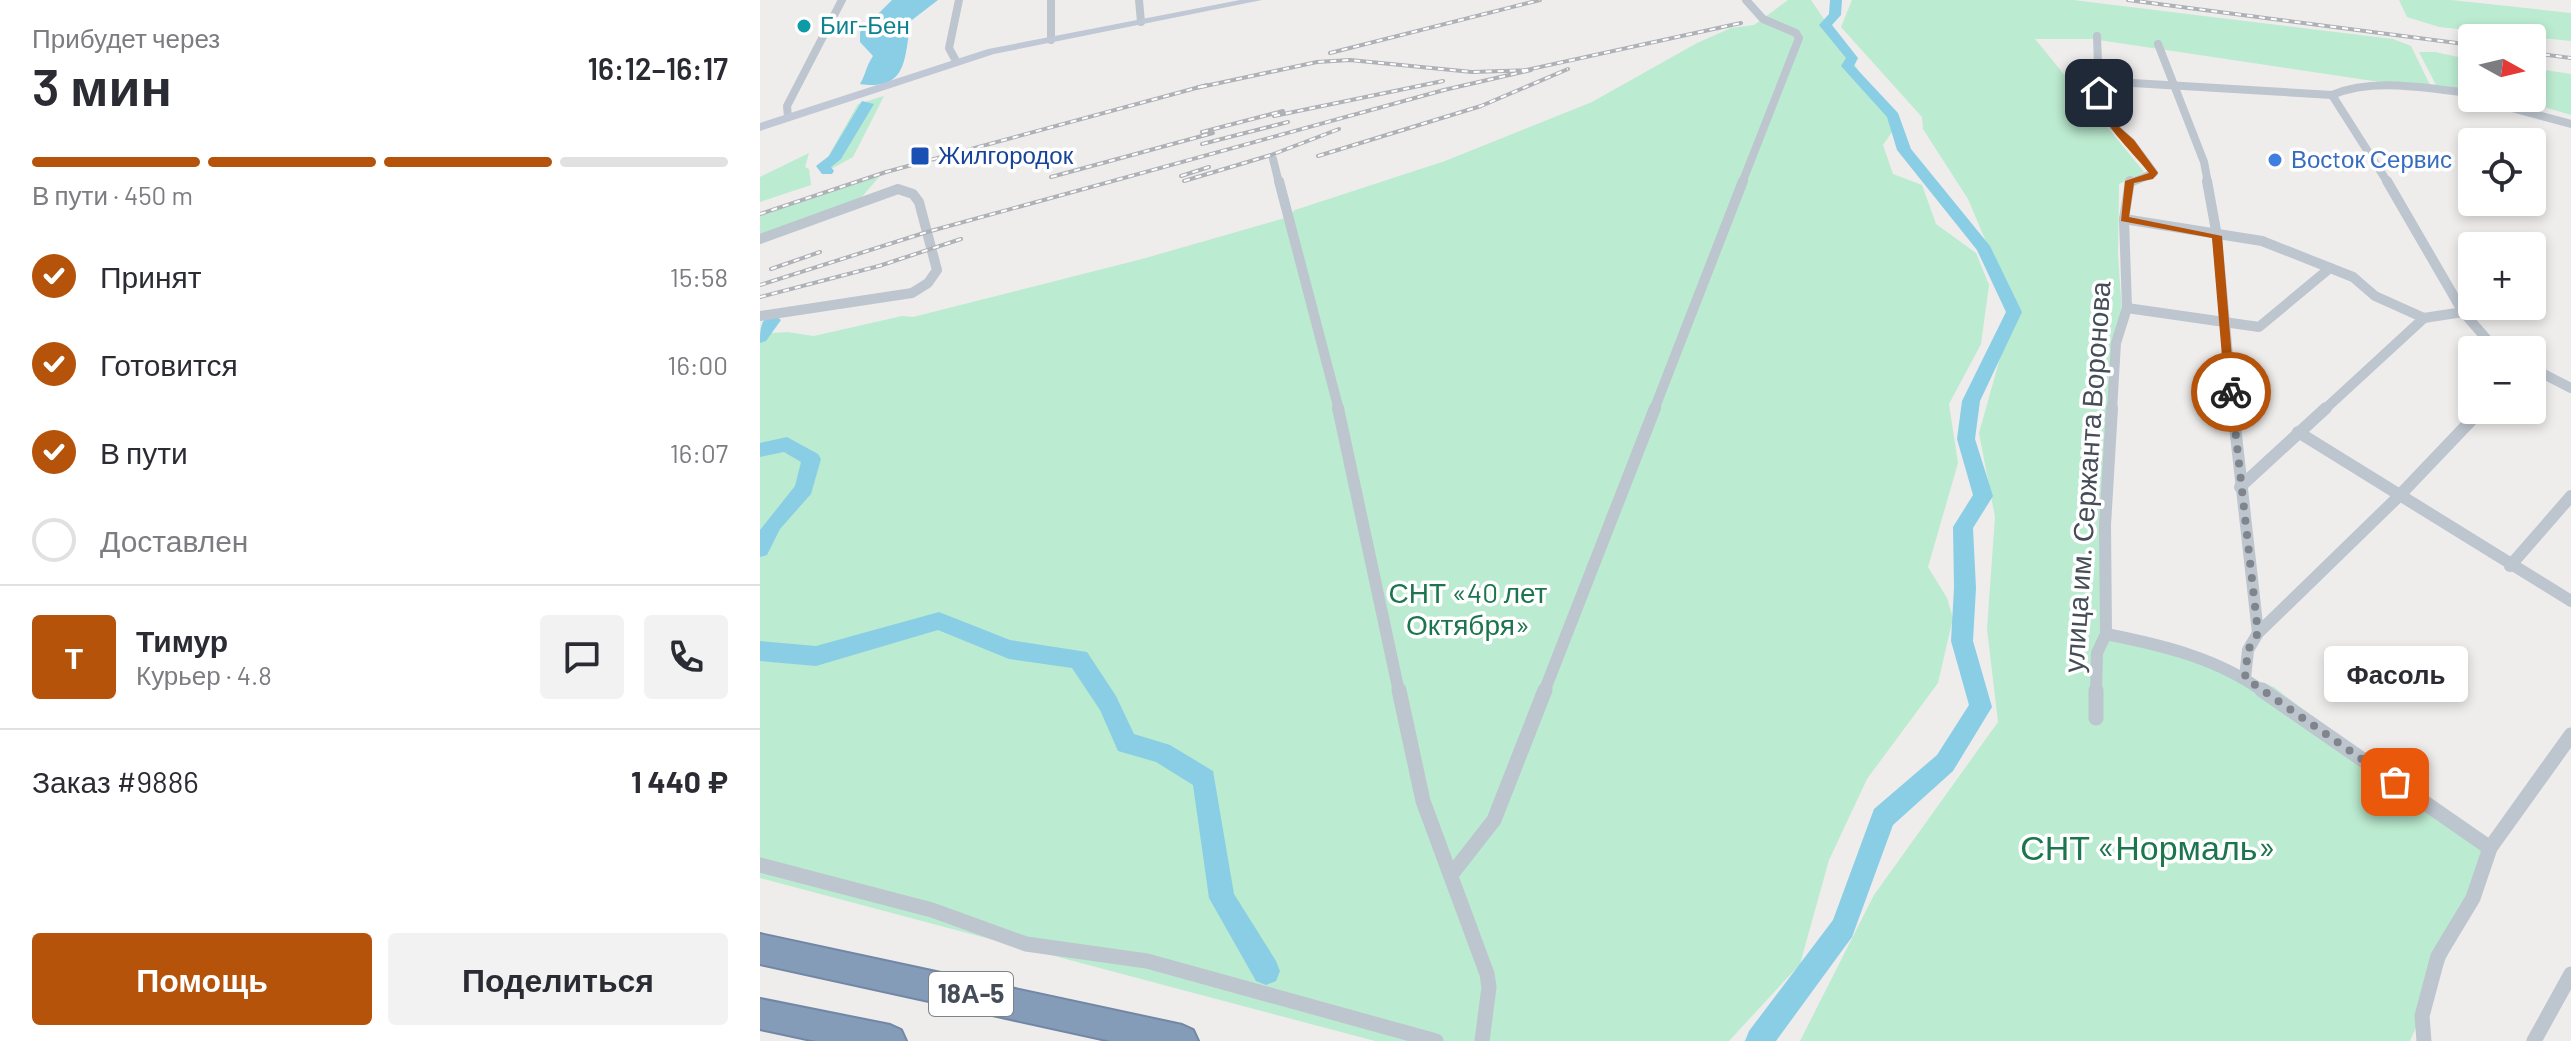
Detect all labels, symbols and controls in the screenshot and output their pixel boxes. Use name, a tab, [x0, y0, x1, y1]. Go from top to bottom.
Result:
place label: Биг-Бен	[820, 10, 910, 39]
marker: Биг-Бен	[795, 17, 813, 35]
text: Прибудет через	[32, 22, 220, 53]
north arrow	[2458, 24, 2546, 112]
map controls	[2458, 24, 2546, 424]
text: 16:12–16:17	[587, 50, 728, 86]
text: 3 мин	[32, 54, 172, 116]
pin	[2065, 59, 2133, 127]
icon: home	[2077, 71, 2121, 115]
button: locate	[2458, 128, 2546, 216]
place label: Жилгородок	[938, 140, 1074, 169]
place label: Восtок Сервис	[2291, 144, 2452, 173]
marker: Жилгородок	[909, 145, 931, 167]
marker: Восtок Сервис	[2266, 151, 2284, 169]
text: В пути · 450 m	[32, 179, 193, 210]
button: +	[2458, 232, 2546, 320]
icon: check	[32, 254, 76, 298]
text: Принят	[100, 258, 202, 294]
text: 15:58	[670, 261, 728, 292]
street label: улица им. Сержанта Воронова	[2055, 280, 2117, 674]
button: −	[2458, 336, 2546, 424]
icon: check	[32, 342, 76, 386]
text: Готовится	[100, 346, 238, 382]
text: 16:00	[667, 349, 728, 380]
courier	[2191, 352, 2271, 432]
icon: bike	[2209, 370, 2253, 414]
icon: check	[32, 430, 76, 474]
text: В пути	[100, 434, 188, 470]
text: 16:07	[670, 437, 728, 468]
text: Доставлен	[100, 522, 248, 558]
park label: СНТ «40 лет Октября»	[1389, 575, 1548, 641]
button: chat	[540, 615, 624, 699]
button: phone	[644, 615, 728, 699]
text: Тимур	[136, 622, 228, 658]
text: Т	[65, 639, 83, 675]
callout: Фасоль	[2323, 646, 2467, 702]
text: Фасоль	[2347, 658, 2445, 689]
text: Курьер · 4.8	[136, 659, 272, 690]
pin	[2361, 748, 2429, 816]
icon: bag	[2373, 760, 2417, 804]
text: Заказ #9886	[32, 763, 199, 799]
text: 1 440 ₽	[631, 763, 728, 799]
park label: СНТ «Нормаль»	[2020, 826, 2276, 867]
button: Помощь	[32, 933, 372, 1025]
button: Поделиться	[388, 933, 728, 1025]
road number: 18А-5	[929, 972, 1013, 1016]

